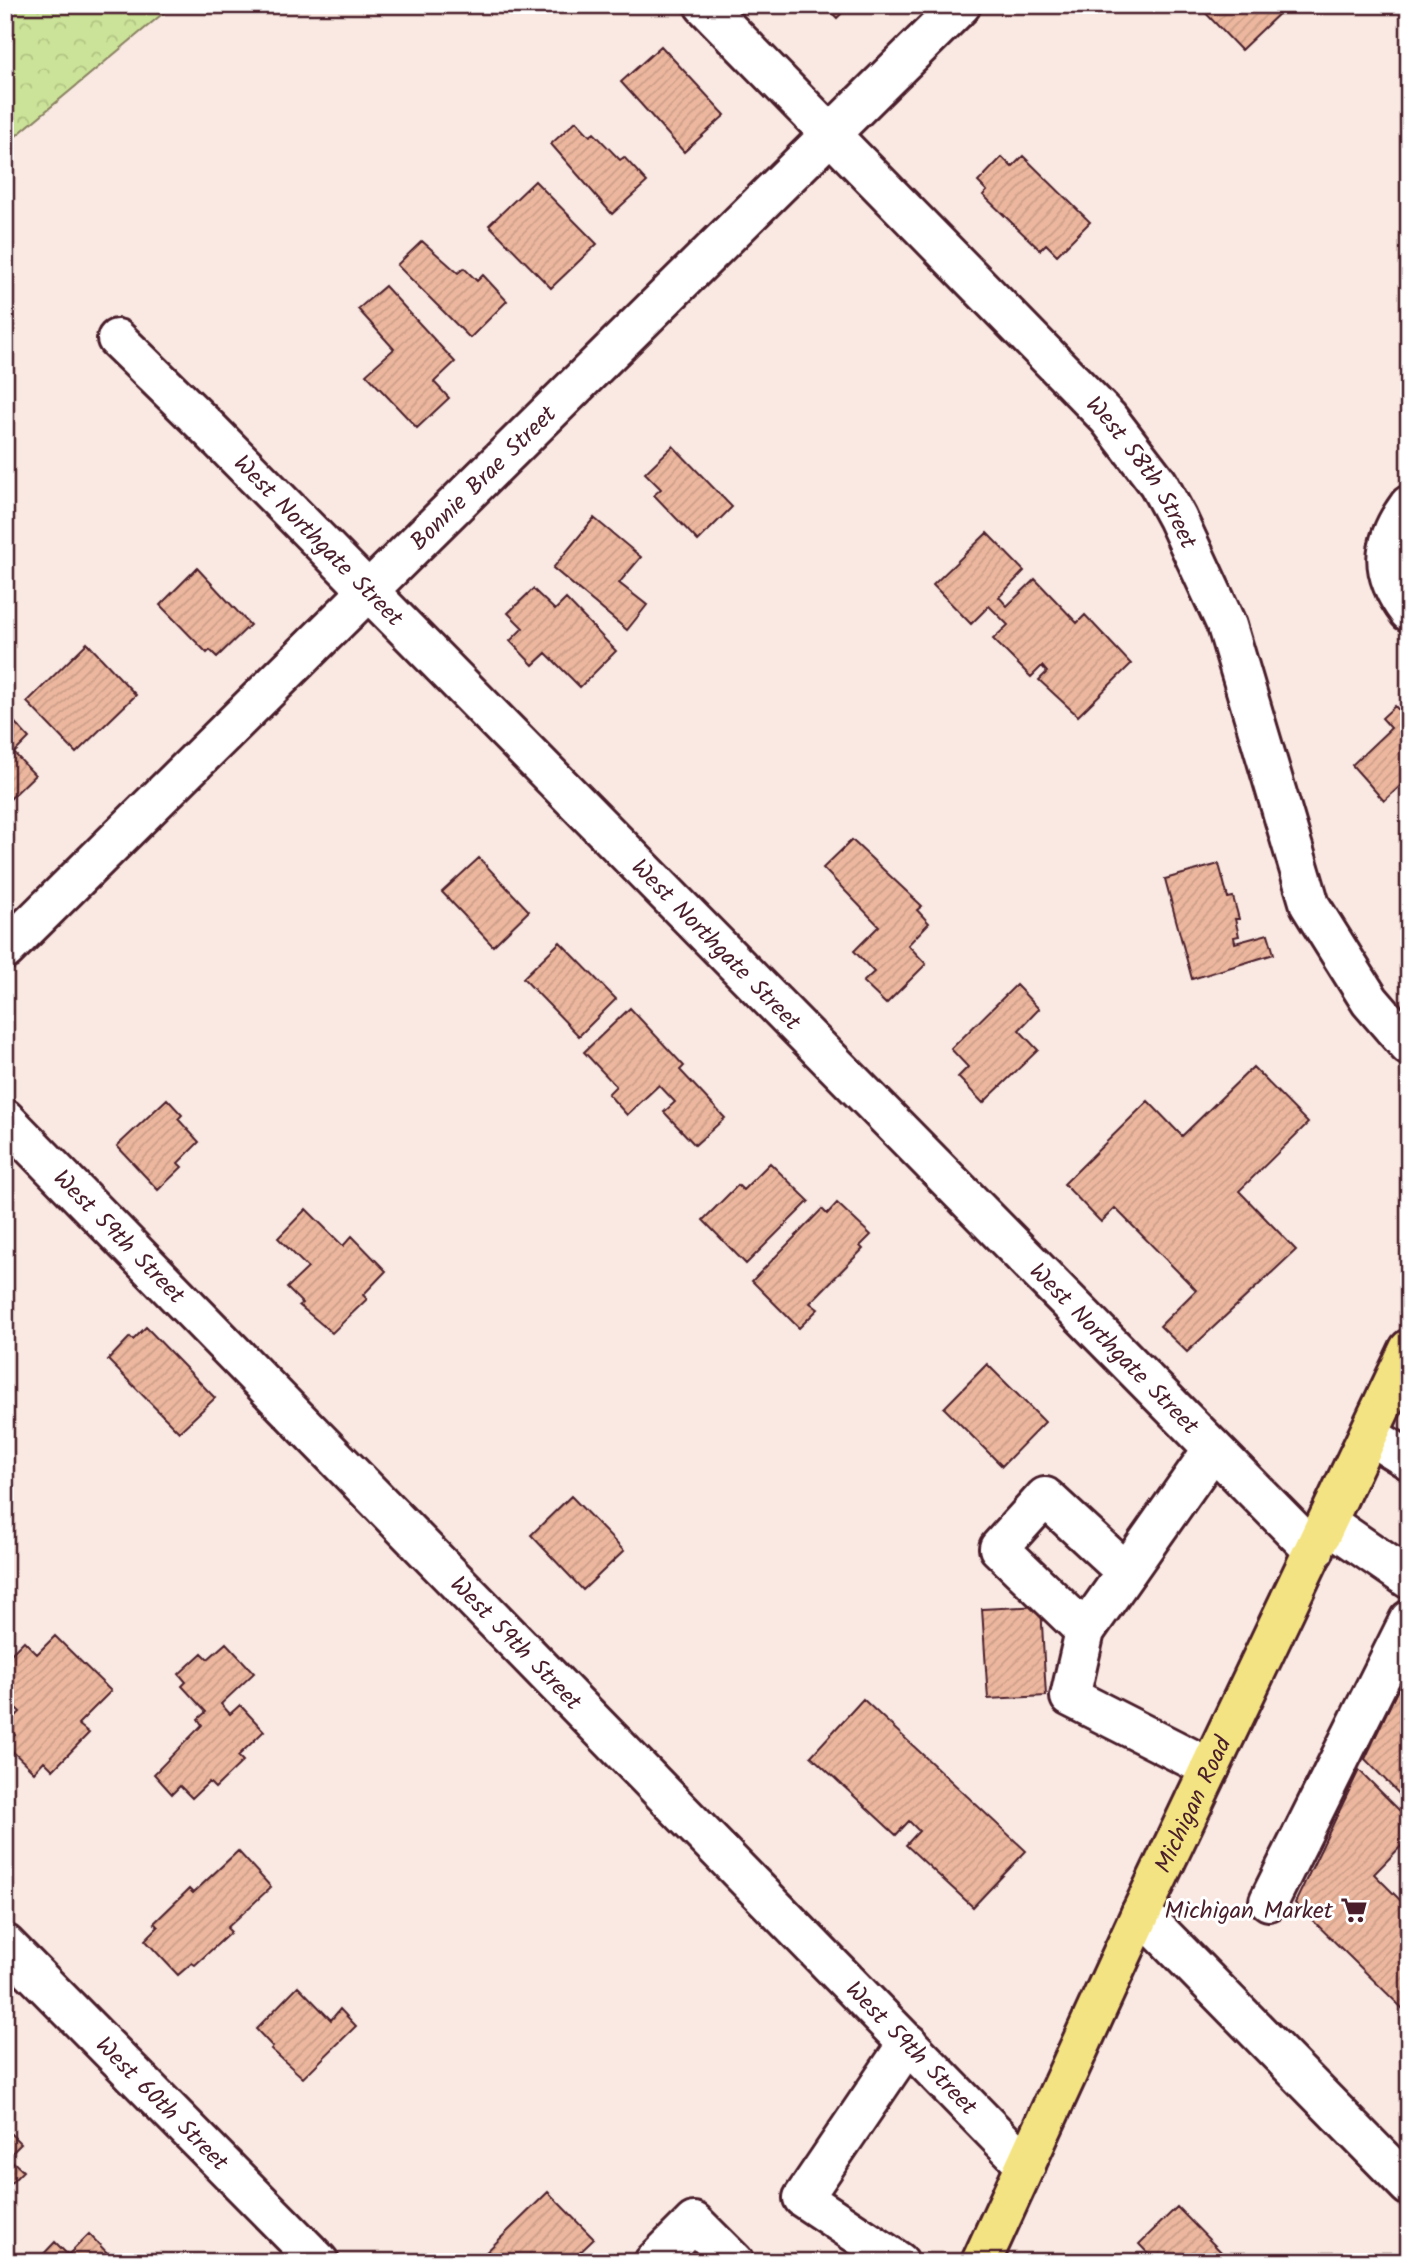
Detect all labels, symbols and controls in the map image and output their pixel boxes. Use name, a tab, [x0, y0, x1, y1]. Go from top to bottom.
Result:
street label: West 58th Street	[1075, 387, 1207, 556]
street label: Bonnie Brae Street	[401, 396, 567, 561]
street label: West Northgate Street	[223, 446, 412, 637]
street label: West Northgate Street	[621, 850, 810, 1041]
street label: West 59th Street	[43, 1161, 194, 1315]
street label: West Northgate Street	[1019, 1254, 1208, 1445]
street label: West 59th Street	[440, 1567, 591, 1721]
street label: Michigan Road	[1145, 1729, 1244, 1880]
place label: Michigan Market	[1165, 1892, 1334, 1931]
supermarket icon: Michigan Market	[1339, 1895, 1369, 1925]
street label: West 59th Street	[835, 1972, 987, 2126]
street label: West 60th Street	[85, 2028, 238, 2182]

